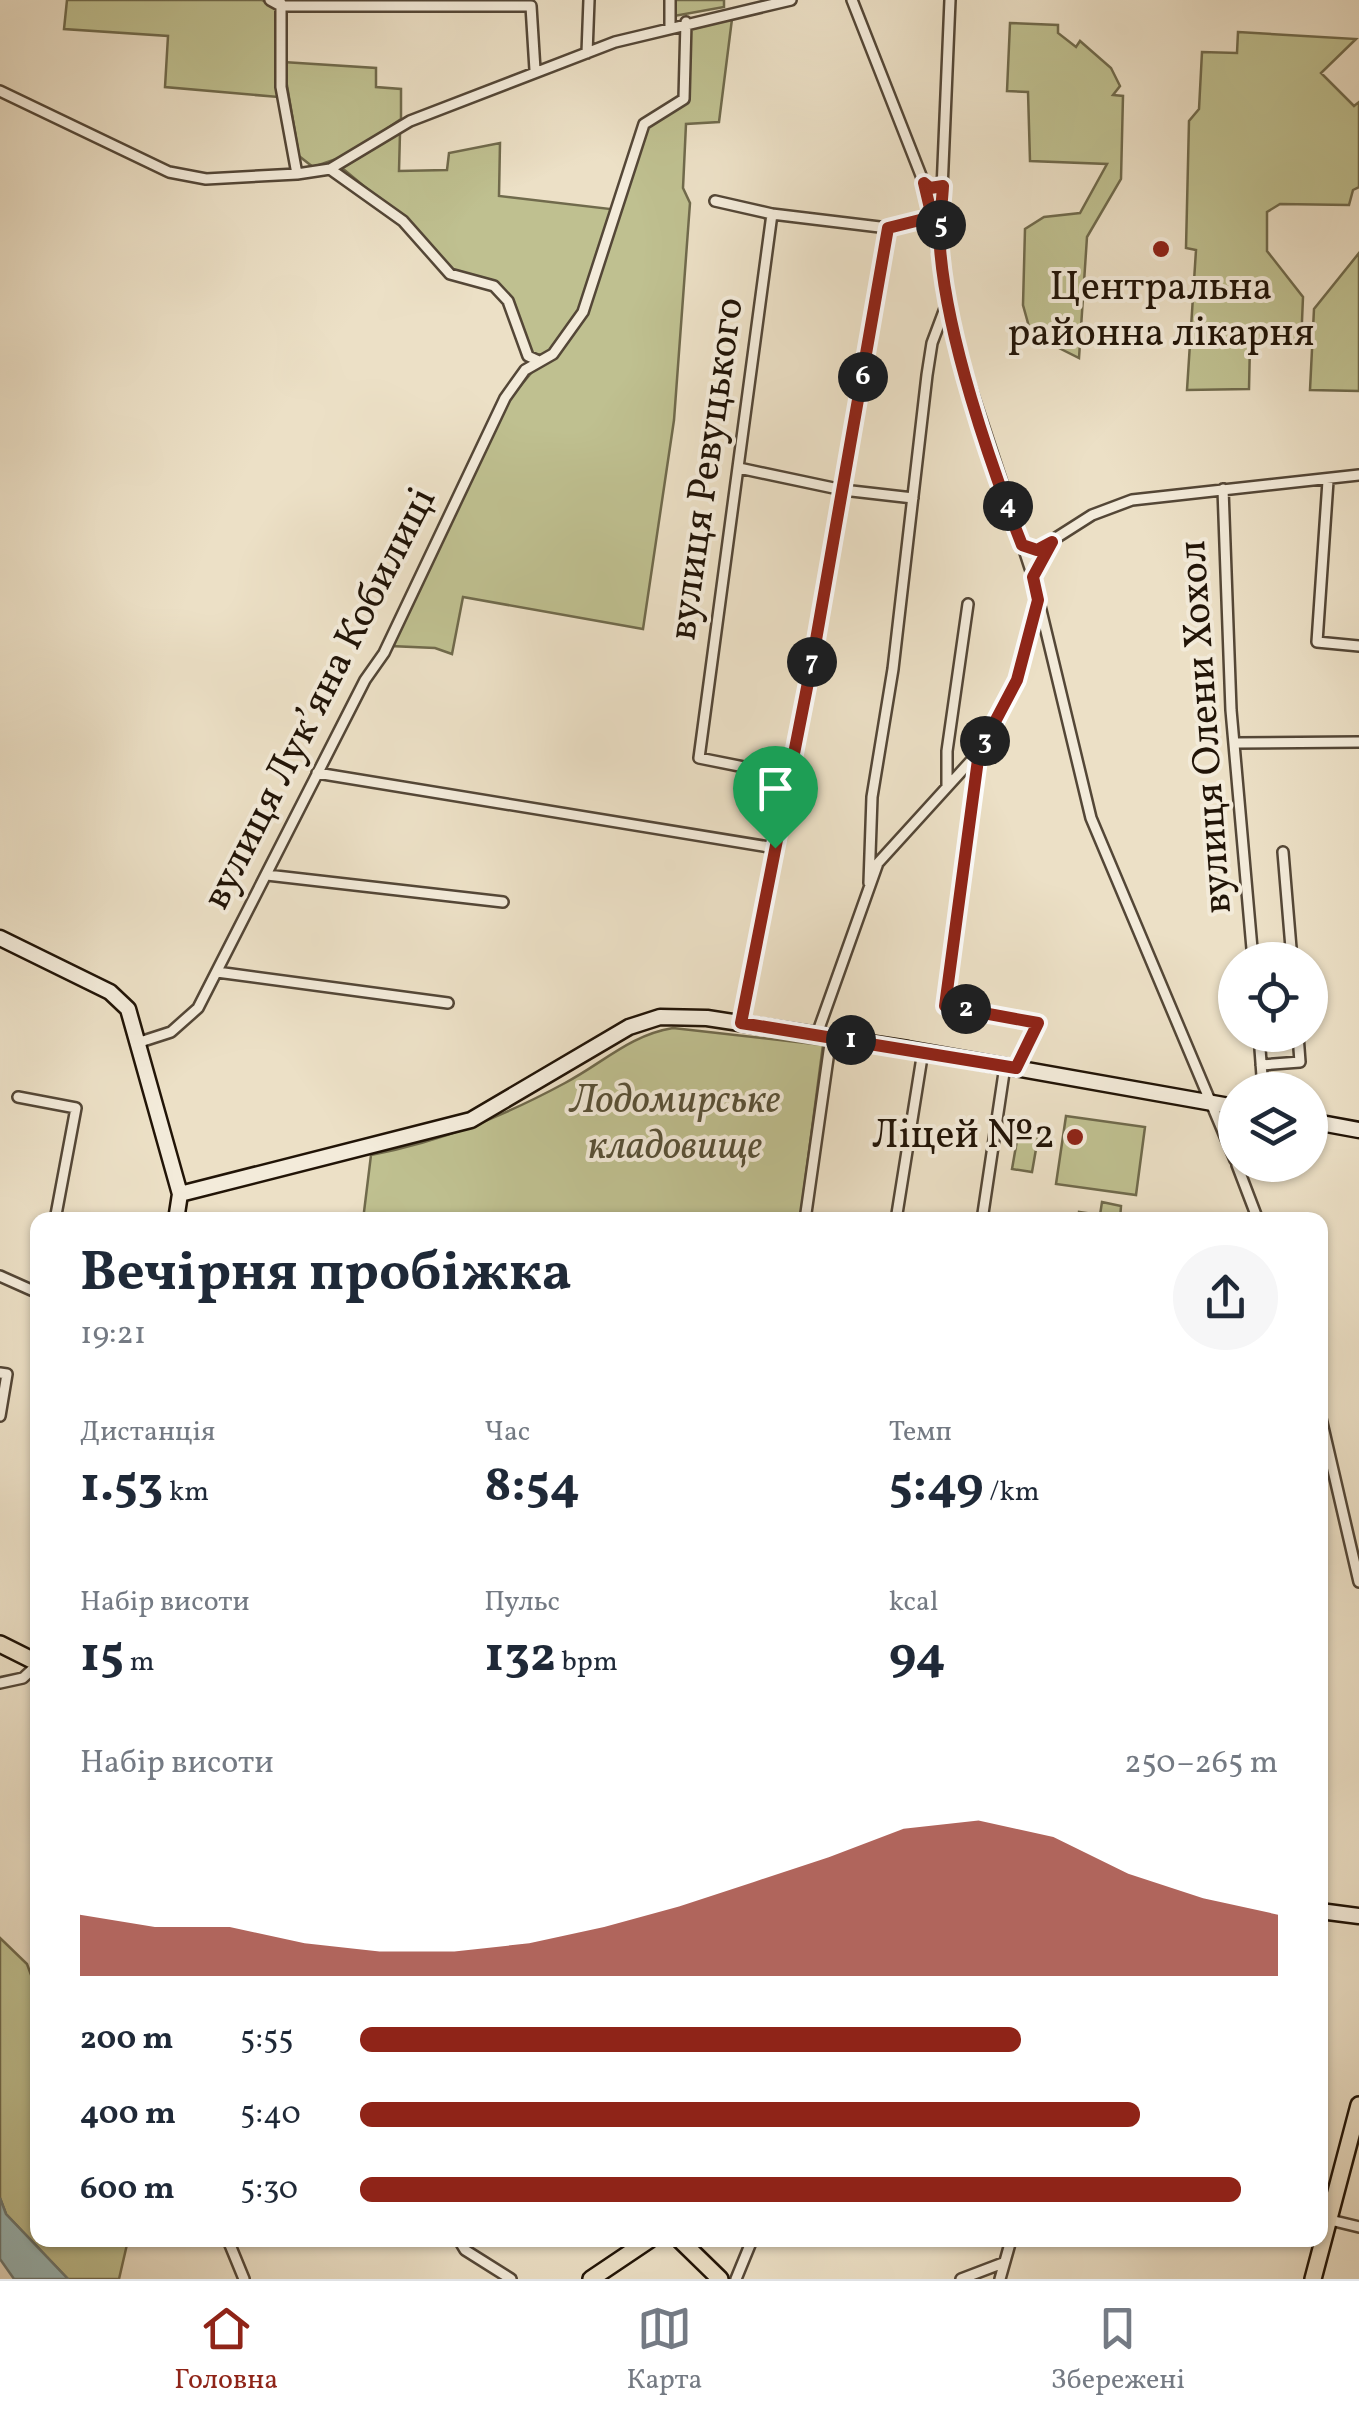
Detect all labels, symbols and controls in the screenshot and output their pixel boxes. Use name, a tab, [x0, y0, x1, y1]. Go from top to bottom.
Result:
pin: 5	[916, 200, 966, 250]
text: 5	[934, 205, 948, 244]
marker: Центральна районна лікарня	[1150, 238, 1172, 260]
place label: Центральна районна лікарня	[1007, 261, 1315, 363]
street label: вулиця Ревуцького	[656, 294, 760, 644]
pin: 6	[838, 352, 888, 402]
text: 6	[855, 357, 871, 396]
street label: вулиця Лукʼяна Кобилиці	[190, 478, 452, 920]
pin: 4	[983, 481, 1033, 531]
text: 4	[1000, 486, 1016, 525]
street label: вулиця Олени Хохол	[1166, 538, 1248, 916]
pin: 7	[787, 637, 837, 687]
text: 7	[805, 642, 819, 681]
pin: 3	[960, 716, 1010, 766]
text: 3	[978, 721, 992, 760]
pin	[733, 746, 818, 849]
icon: arrive	[748, 761, 803, 816]
map controls	[1218, 942, 1328, 1182]
button: locate	[1218, 942, 1328, 1052]
pin: 2	[941, 984, 991, 1034]
text: 2	[959, 989, 973, 1028]
pin: 1	[826, 1015, 876, 1065]
text: 1	[845, 1020, 857, 1059]
button: layers	[1218, 1072, 1328, 1182]
park label: Лодомирське кладовище	[568, 1074, 781, 1176]
place label: Ліцей №2	[872, 1109, 1055, 1165]
marker: Ліцей №2	[1064, 1126, 1086, 1148]
text: Вечірня пробіжка	[80, 1237, 572, 1313]
button: share	[1173, 1245, 1278, 1350]
text: 19:21	[80, 1313, 146, 1357]
text: Дистанція	[80, 1413, 215, 1452]
text: Час	[484, 1413, 530, 1452]
text: Темп	[889, 1413, 952, 1452]
text: 1.53	[80, 1452, 163, 1522]
text: 8:54	[484, 1452, 580, 1522]
text: 5:49	[889, 1452, 984, 1522]
text: km	[163, 1473, 209, 1512]
text: /km	[984, 1473, 1039, 1512]
text: Набір висоти	[80, 1583, 250, 1622]
text: Пульс	[484, 1583, 560, 1622]
text: kcal	[889, 1583, 938, 1622]
text: 15	[80, 1622, 124, 1692]
text: 132	[484, 1622, 556, 1692]
text: 94	[889, 1622, 946, 1692]
text: m	[124, 1643, 155, 1682]
text: bpm	[556, 1643, 618, 1682]
text: Набір висоти	[80, 1742, 274, 1786]
text: 250–265 m	[1124, 1742, 1278, 1786]
text: 200 m	[80, 2018, 174, 2062]
text: 5:55	[240, 2018, 294, 2062]
text: 400 m	[80, 2093, 176, 2137]
text: 5:40	[240, 2093, 301, 2137]
text: 600 m	[80, 2168, 175, 2212]
text: 5:30	[240, 2168, 298, 2212]
tab: Головна	[174, 2301, 278, 2400]
tab: Карта	[627, 2301, 703, 2400]
tab: Збережені	[1051, 2301, 1185, 2400]

